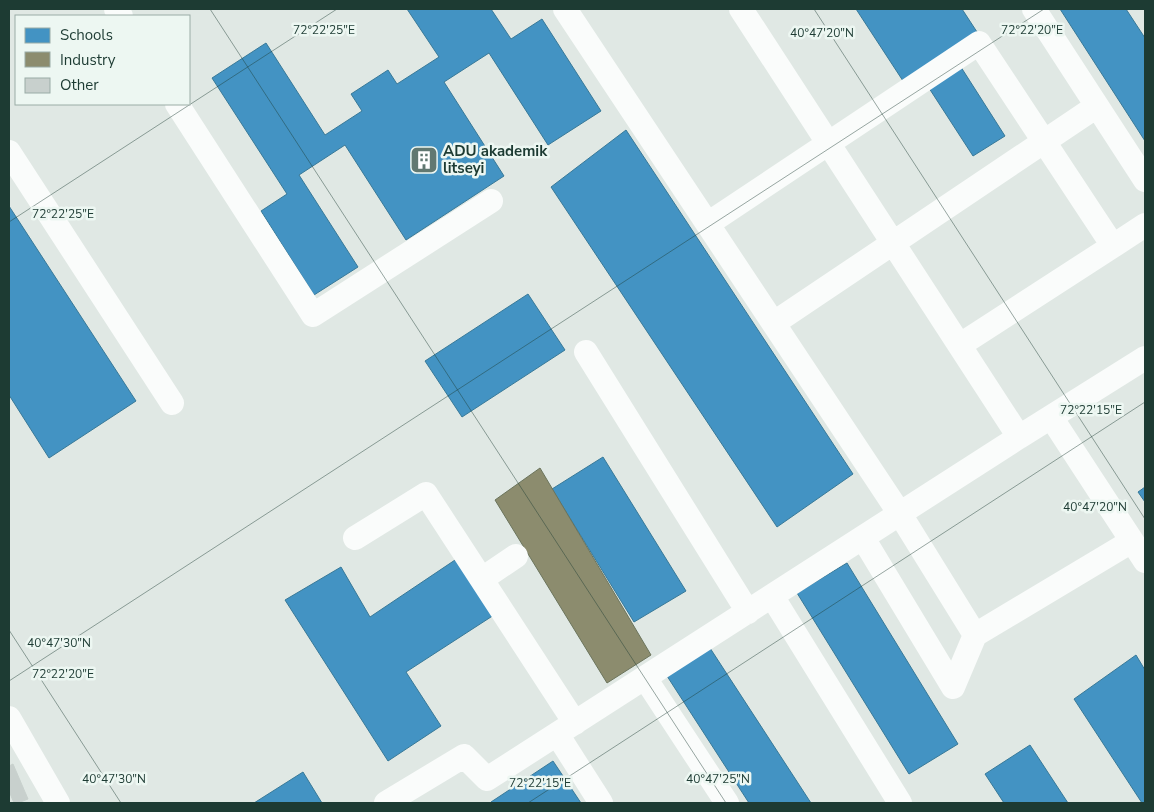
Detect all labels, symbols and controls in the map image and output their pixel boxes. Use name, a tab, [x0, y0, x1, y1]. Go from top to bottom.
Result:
legend	[15, 15, 190, 105]
text: 72°22'25"E	[293, 22, 355, 38]
text: 72°22'20"E	[1001, 22, 1063, 38]
text: Schools	[60, 25, 113, 45]
text: 40°47'20"N	[790, 25, 854, 41]
text: Industry	[60, 50, 116, 70]
text: Other	[60, 75, 99, 95]
place label: ADU akademik litseyi	[443, 141, 548, 178]
building icon: ADU akademik litseyi	[409, 145, 439, 175]
text: 72°22'25"E	[32, 206, 94, 222]
text: 72°22'15"E	[1060, 402, 1122, 418]
text: 40°47'20"N	[1063, 499, 1127, 515]
text: 40°47'30"N	[27, 635, 91, 651]
text: 72°22'20"E	[32, 666, 94, 682]
text: 40°47'30"N	[82, 771, 146, 787]
text: 40°47'25"N	[686, 771, 750, 787]
text: 72°22'15"E	[509, 775, 571, 791]

